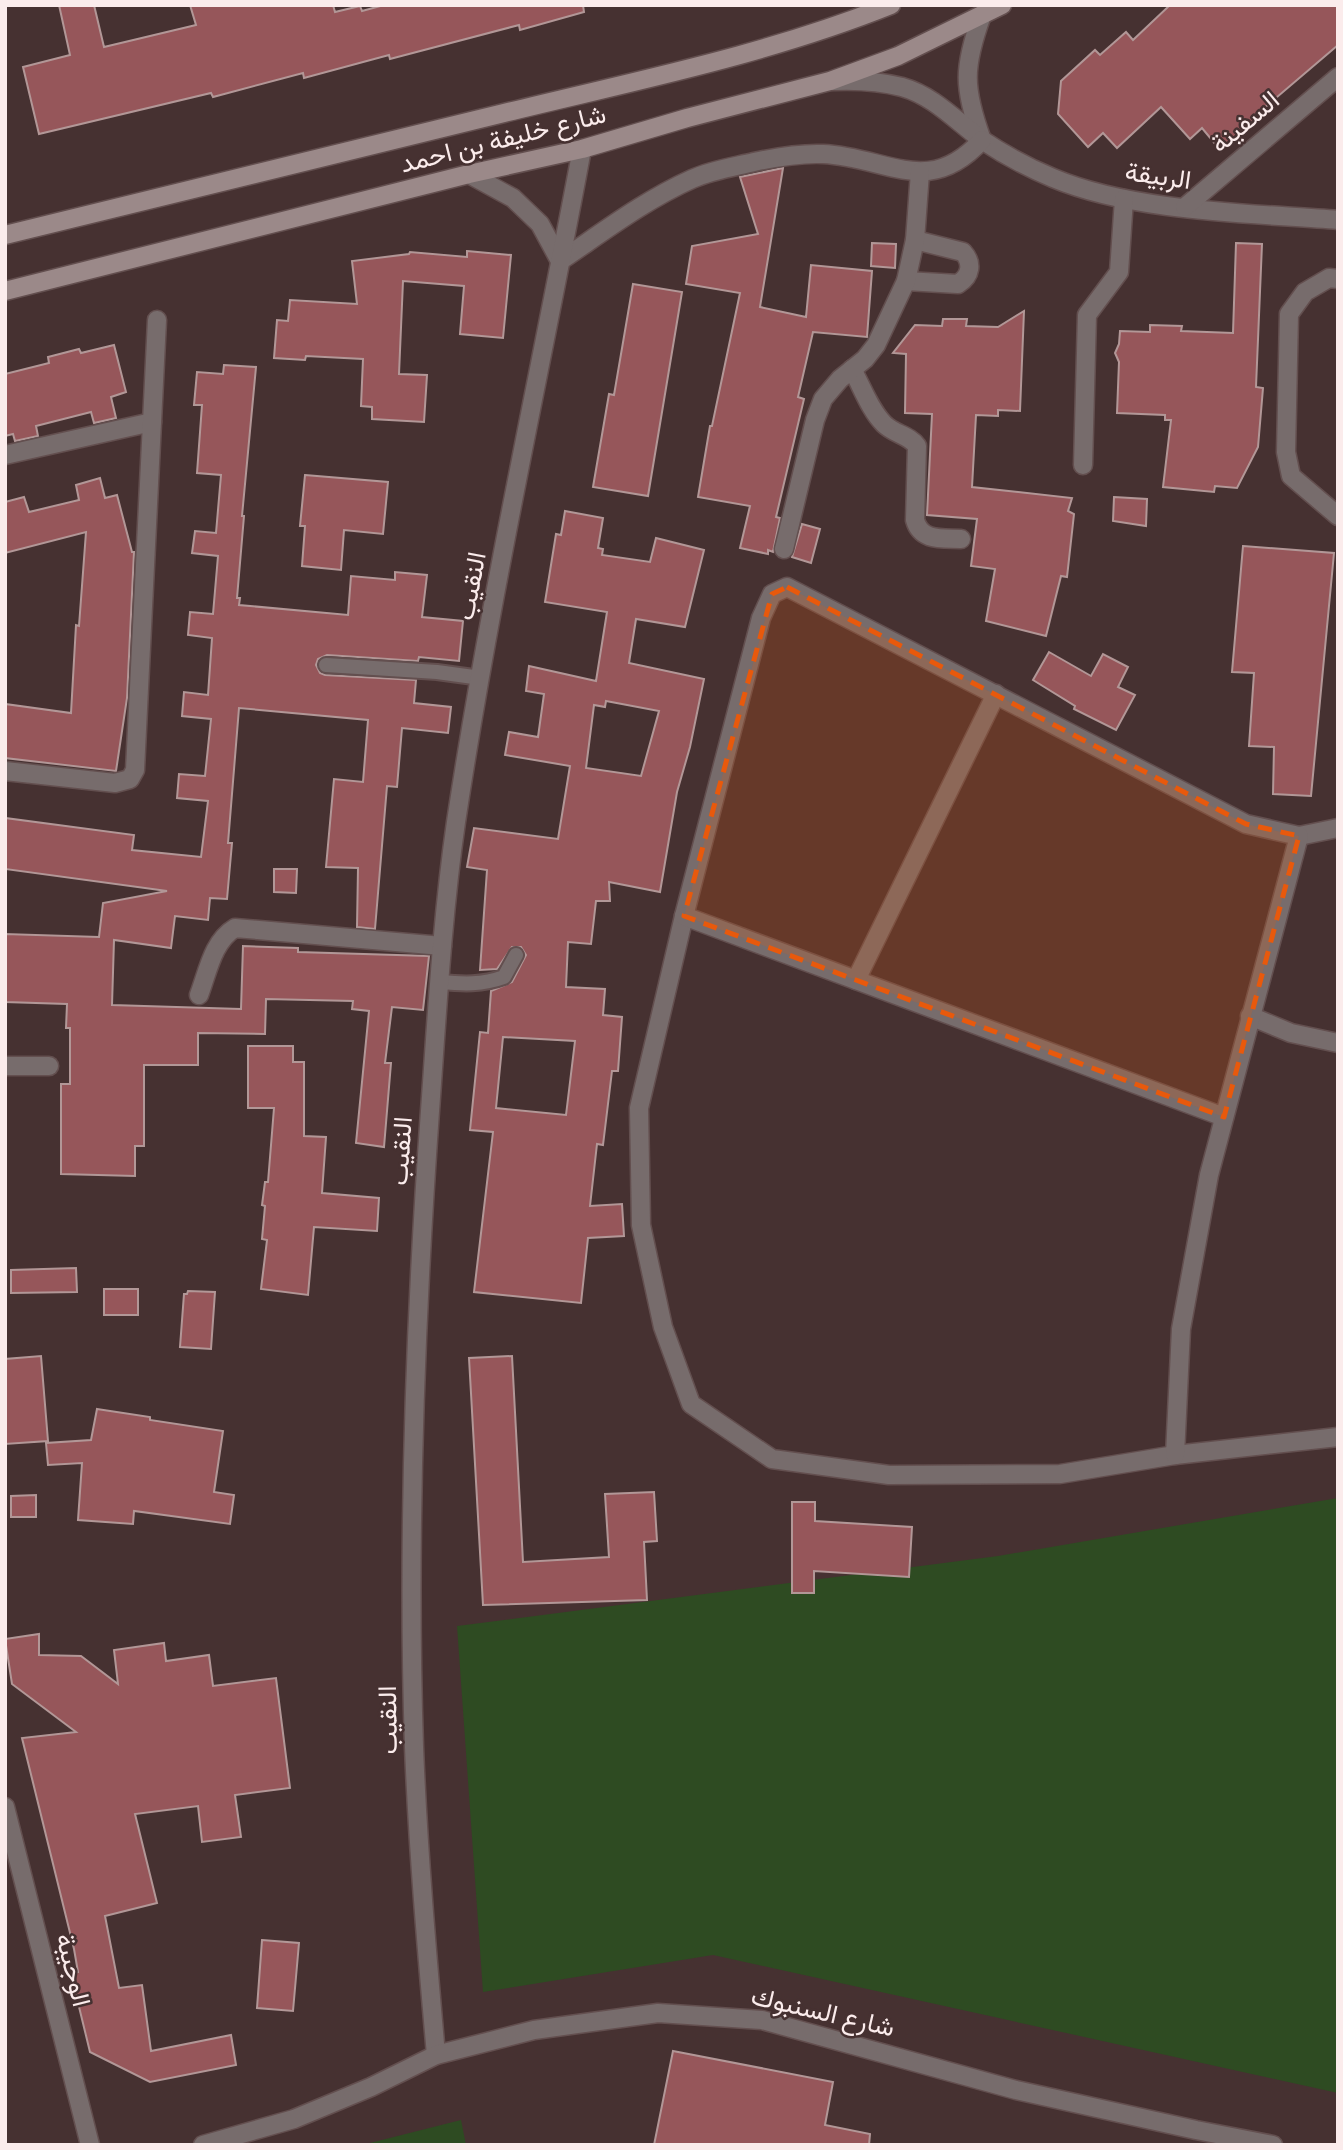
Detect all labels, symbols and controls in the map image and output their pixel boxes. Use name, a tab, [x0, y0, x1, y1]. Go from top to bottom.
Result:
street label: السفينة	[1204, 84, 1286, 160]
street label: شارع خليفة بن احمد	[397, 98, 610, 181]
street label: الربيقة	[1123, 156, 1193, 196]
street label: النقيب	[449, 549, 493, 623]
street label: النقيب	[383, 1116, 419, 1186]
street label: النقيب	[372, 1685, 404, 1755]
street label: الوجيبة	[49, 1930, 97, 2010]
street label: شارع السنبوك	[748, 1980, 898, 2045]

